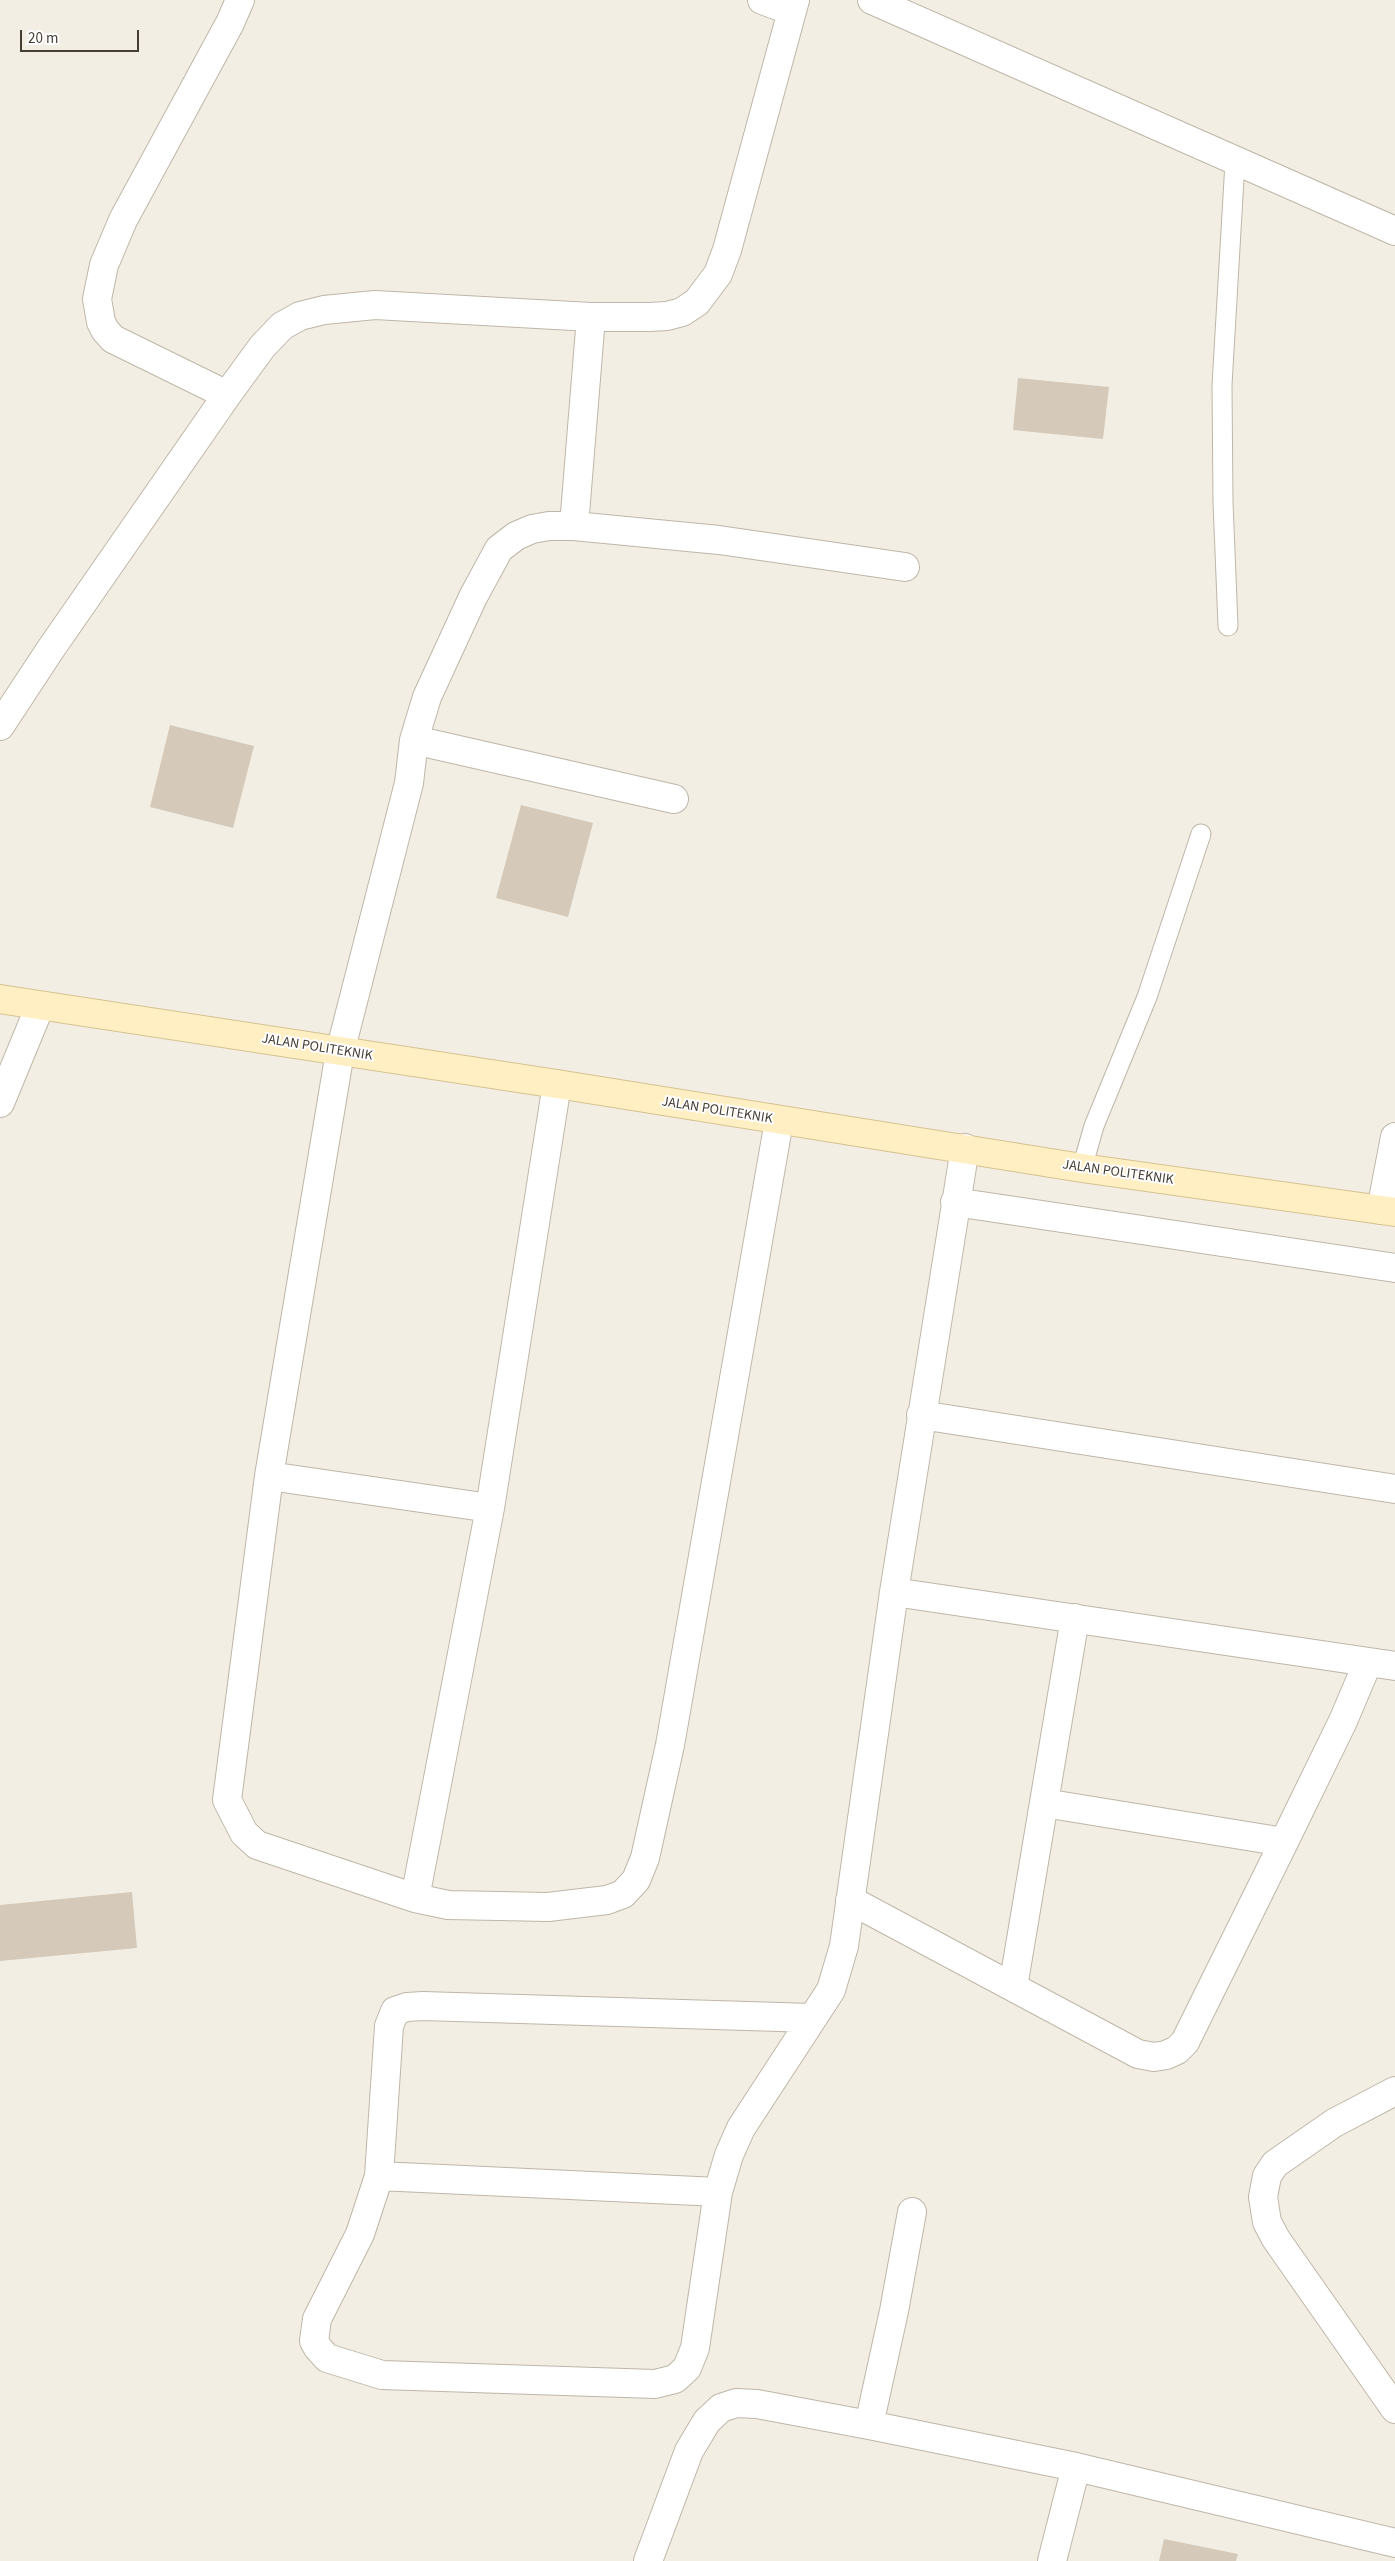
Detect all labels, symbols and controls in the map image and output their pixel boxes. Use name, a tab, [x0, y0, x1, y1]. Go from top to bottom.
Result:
scale bar	[22, 20, 141, 52]
text: 20 m	[28, 28, 58, 49]
street label: JALAN POLITEKNIK	[260, 1031, 374, 1065]
street label: JALAN POLITEKNIK	[660, 1094, 774, 1128]
street label: JALAN POLITEKNIK	[1061, 1157, 1175, 1189]

